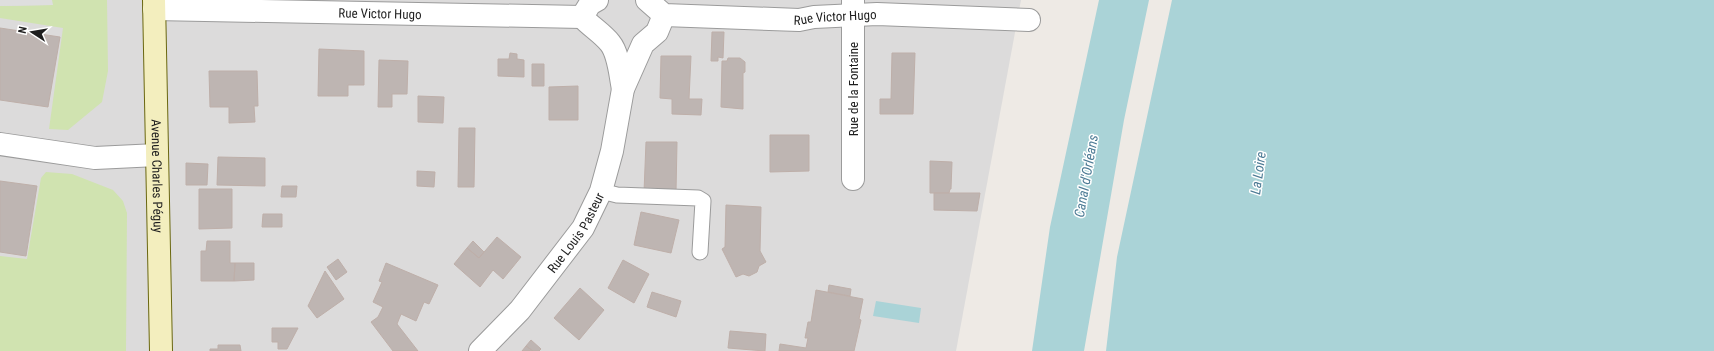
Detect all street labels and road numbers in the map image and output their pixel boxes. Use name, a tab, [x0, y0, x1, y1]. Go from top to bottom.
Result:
street label: Rue Victor Hugo	[338, 5, 422, 22]
street label: Rue Victor Hugo	[793, 7, 877, 28]
street label: Rue de la Fontaine	[846, 42, 861, 136]
street label: Avenue Charles Péguy	[148, 119, 166, 234]
street label: Rue Louis Pasteur	[545, 190, 607, 276]

